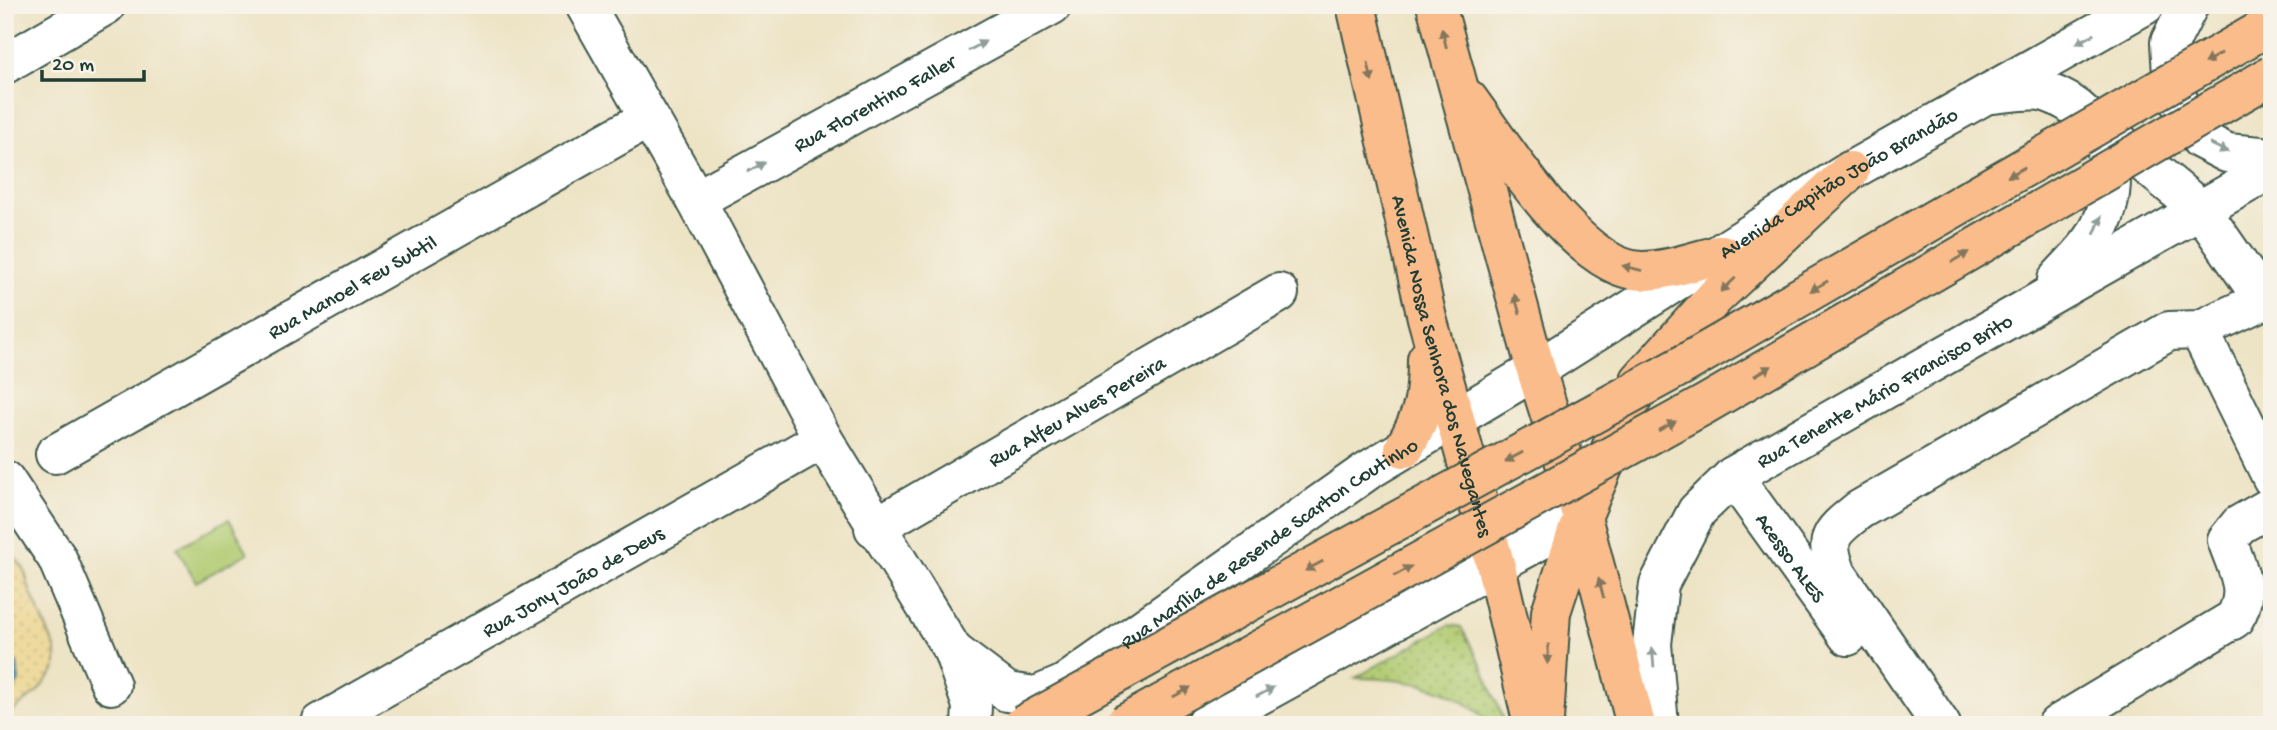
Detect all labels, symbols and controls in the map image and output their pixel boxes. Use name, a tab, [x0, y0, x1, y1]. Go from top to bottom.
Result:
one-way arrow	[1438, 27, 1449, 49]
one-way arrow	[2076, 33, 2095, 45]
scale bar	[42, 38, 144, 82]
one-way arrow	[967, 41, 987, 52]
street label: Rua Florentino Faller	[790, 50, 963, 160]
one-way arrow	[2203, 52, 2222, 64]
text: 20 m	[52, 54, 94, 79]
one-way arrow	[1365, 61, 1376, 83]
street label: Avenida Capitão João Brandão	[1716, 104, 1963, 267]
one-way arrow	[2209, 142, 2229, 154]
one-way arrow	[746, 161, 766, 173]
one-way arrow	[2006, 166, 2026, 178]
street label: Avenida Nossa Senhora dos Navegantes	[1384, 193, 1496, 541]
one-way arrow	[2093, 215, 2104, 236]
street label: Rua Manoel Feu Subtil	[265, 231, 442, 347]
one-way arrow	[1950, 251, 1969, 263]
one-way arrow	[1620, 262, 1642, 273]
one-way arrow	[1720, 276, 1737, 292]
one-way arrow	[1810, 280, 1829, 292]
one-way arrow	[1512, 293, 1522, 314]
street label: Rua Tenente Mário Francisco Brito	[1753, 310, 2018, 476]
street label: Rua Alfeu Alves Pereira	[985, 352, 1172, 475]
one-way arrow	[1754, 365, 1773, 377]
one-way arrow	[1657, 420, 1677, 432]
street label: Rua Marília de Resende Scarton Coutinho	[1117, 434, 1424, 657]
one-way arrow	[1503, 451, 1523, 463]
street label: Acesso ALES	[1748, 509, 1829, 609]
street label: Rua Jony João de Deus	[479, 522, 671, 645]
one-way arrow	[1304, 561, 1324, 572]
one-way arrow	[1393, 565, 1413, 576]
one-way arrow	[1595, 577, 1605, 598]
one-way arrow	[1543, 643, 1554, 665]
one-way arrow	[1647, 646, 1658, 668]
one-way arrow	[1173, 686, 1192, 698]
one-way arrow	[1255, 686, 1274, 698]

